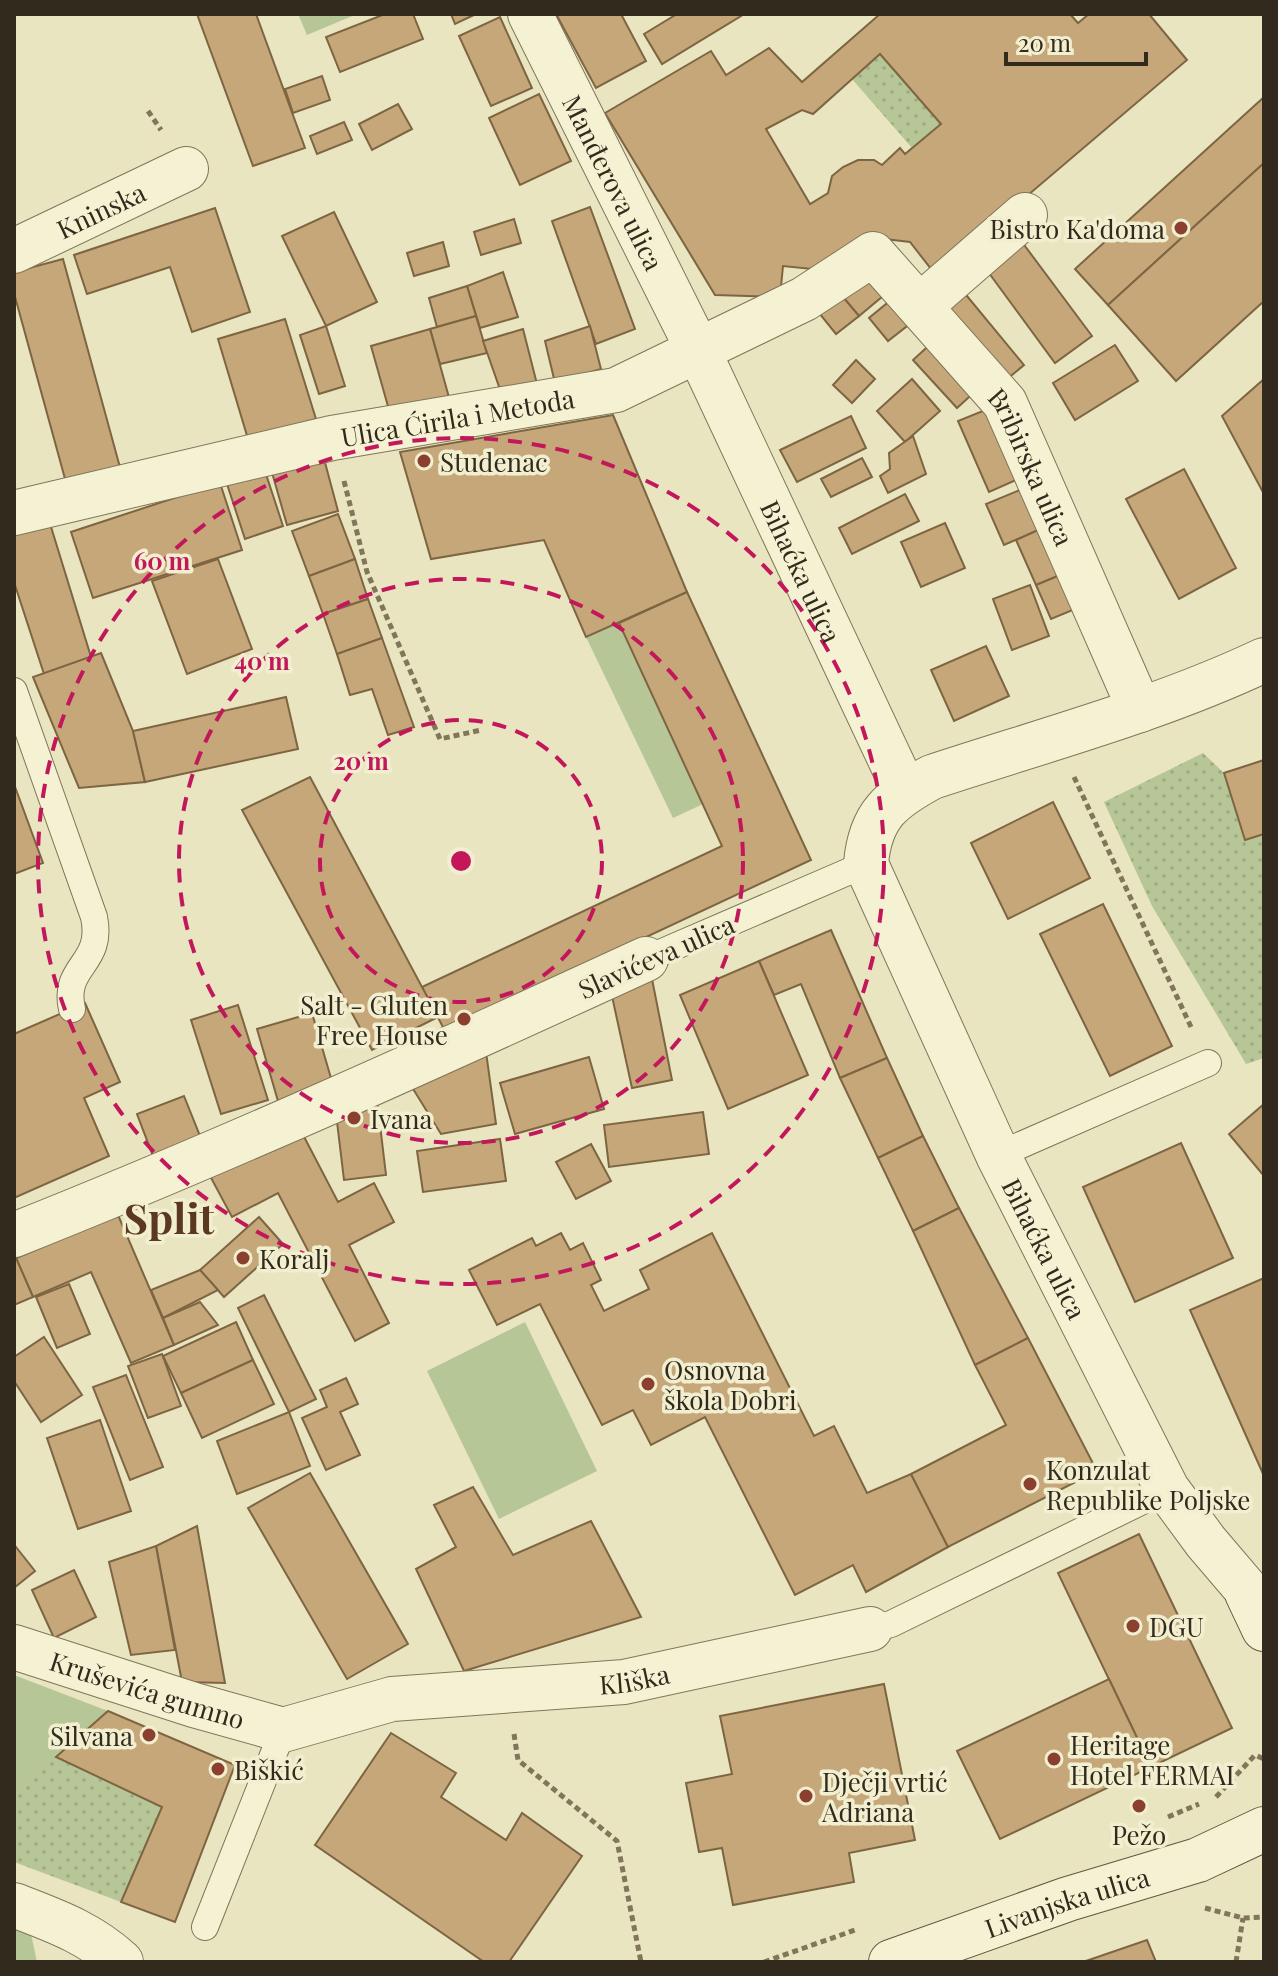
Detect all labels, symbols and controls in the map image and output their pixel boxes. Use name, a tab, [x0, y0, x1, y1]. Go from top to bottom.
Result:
scale bar	[1006, 16, 1146, 66]
text: 20 m	[1018, 26, 1071, 58]
street label: Manđerova ulica	[556, 89, 673, 276]
street label: Kninska	[51, 174, 151, 246]
place label: Bistro Ka'doma	[989, 211, 1165, 246]
marker: Bistro Ka'doma	[1172, 219, 1190, 237]
street label: Bribirska ulica	[981, 379, 1083, 551]
street label: Ulica Ćirila i Metoda	[338, 380, 577, 454]
place label: Studenac	[440, 444, 548, 479]
marker: Studenac	[415, 452, 433, 470]
street label: Bihaćka ulica	[753, 494, 850, 648]
text: 60 m	[134, 544, 190, 576]
text: 40 m	[234, 644, 290, 676]
text: 20 m	[333, 744, 389, 776]
centre of rings	[447, 847, 475, 875]
street label: Slavićeva ulica	[572, 906, 740, 1006]
place label: Salt - Gluten Free House	[300, 987, 448, 1052]
marker: Salt - Gluten Free House	[455, 1010, 473, 1028]
place label: Ivana	[370, 1101, 432, 1136]
marker: Ivana	[345, 1109, 363, 1127]
street label: Bihaćka ulica	[995, 1172, 1095, 1325]
district label: Split	[124, 1189, 215, 1245]
place label: Koralj	[259, 1241, 329, 1276]
marker: Koralj	[234, 1249, 252, 1267]
place label: Osnovna škola Dobri	[664, 1352, 797, 1417]
marker: Osnovna škola Dobri	[639, 1375, 657, 1393]
place label: Konzulat Republike Poljske	[1046, 1452, 1251, 1517]
marker: Konzulat Republike Poljske	[1021, 1475, 1039, 1493]
place label: DGU	[1149, 1609, 1204, 1644]
marker: DGU	[1124, 1617, 1142, 1635]
street label: Kruševića gumno	[46, 1642, 249, 1736]
street label: Kliška	[598, 1655, 673, 1701]
place label: Silvana	[50, 1718, 133, 1753]
marker: Silvana	[140, 1726, 158, 1744]
place label: Heritage Hotel FERMAI	[1070, 1727, 1235, 1792]
marker: Heritage Hotel FERMAI	[1045, 1750, 1063, 1768]
place label: Biškić	[234, 1752, 304, 1787]
marker: Biškić	[209, 1760, 227, 1778]
place label: Dječji vrtić Adriana	[821, 1764, 948, 1829]
marker: Dječji vrtić Adriana	[797, 1787, 815, 1805]
marker: Pežo	[1130, 1797, 1148, 1815]
place label: Pežo	[1112, 1817, 1166, 1852]
street label: Livanjska ulica	[980, 1858, 1153, 1945]

